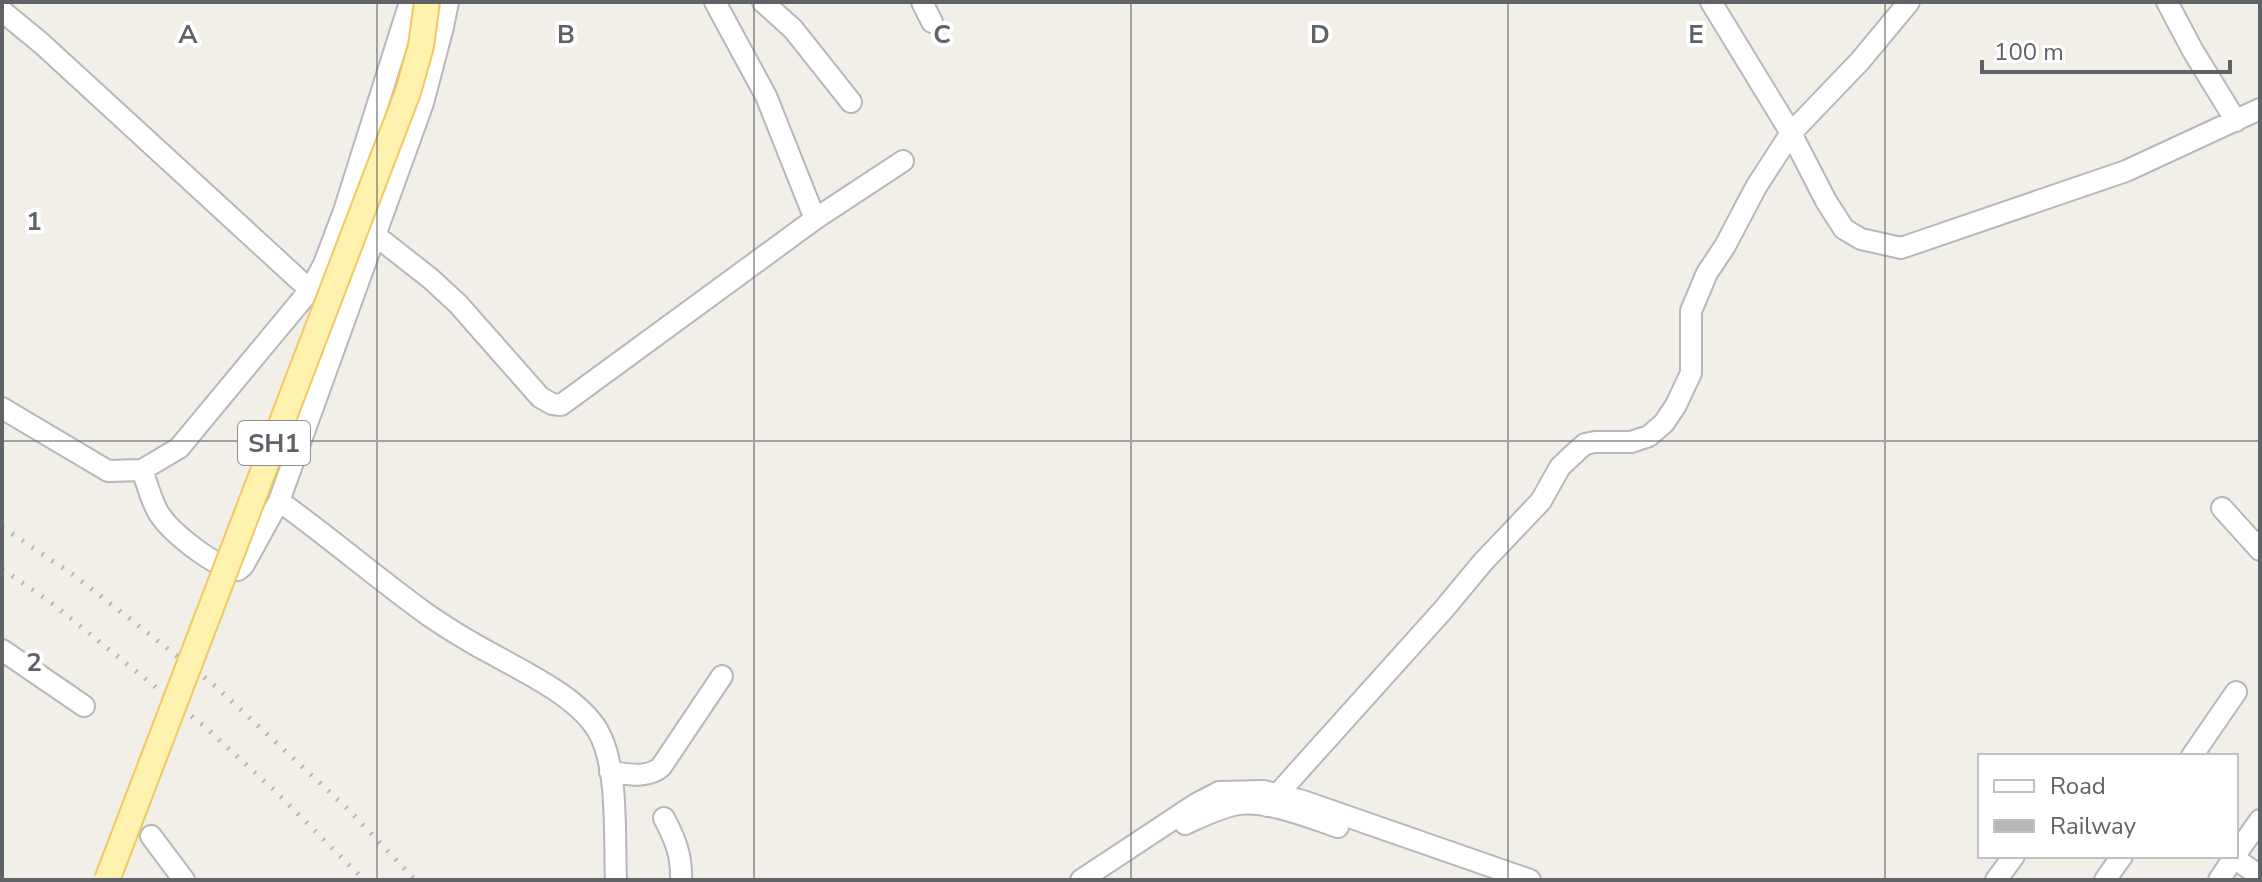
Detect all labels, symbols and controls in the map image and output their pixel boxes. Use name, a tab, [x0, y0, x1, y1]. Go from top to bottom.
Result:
text: A	[178, 17, 198, 52]
text: B	[557, 17, 575, 52]
text: C	[933, 17, 951, 52]
text: D	[1310, 17, 1330, 52]
text: E	[1688, 17, 1704, 52]
scale bar	[1982, 24, 2230, 74]
text: 100 m	[1994, 36, 2064, 68]
text: 1	[26, 204, 42, 239]
road number: SH1	[238, 421, 310, 465]
text: 2	[26, 645, 42, 680]
legend	[1978, 754, 2238, 858]
text: Road	[2050, 770, 2106, 802]
text: Railway	[2050, 810, 2137, 842]

